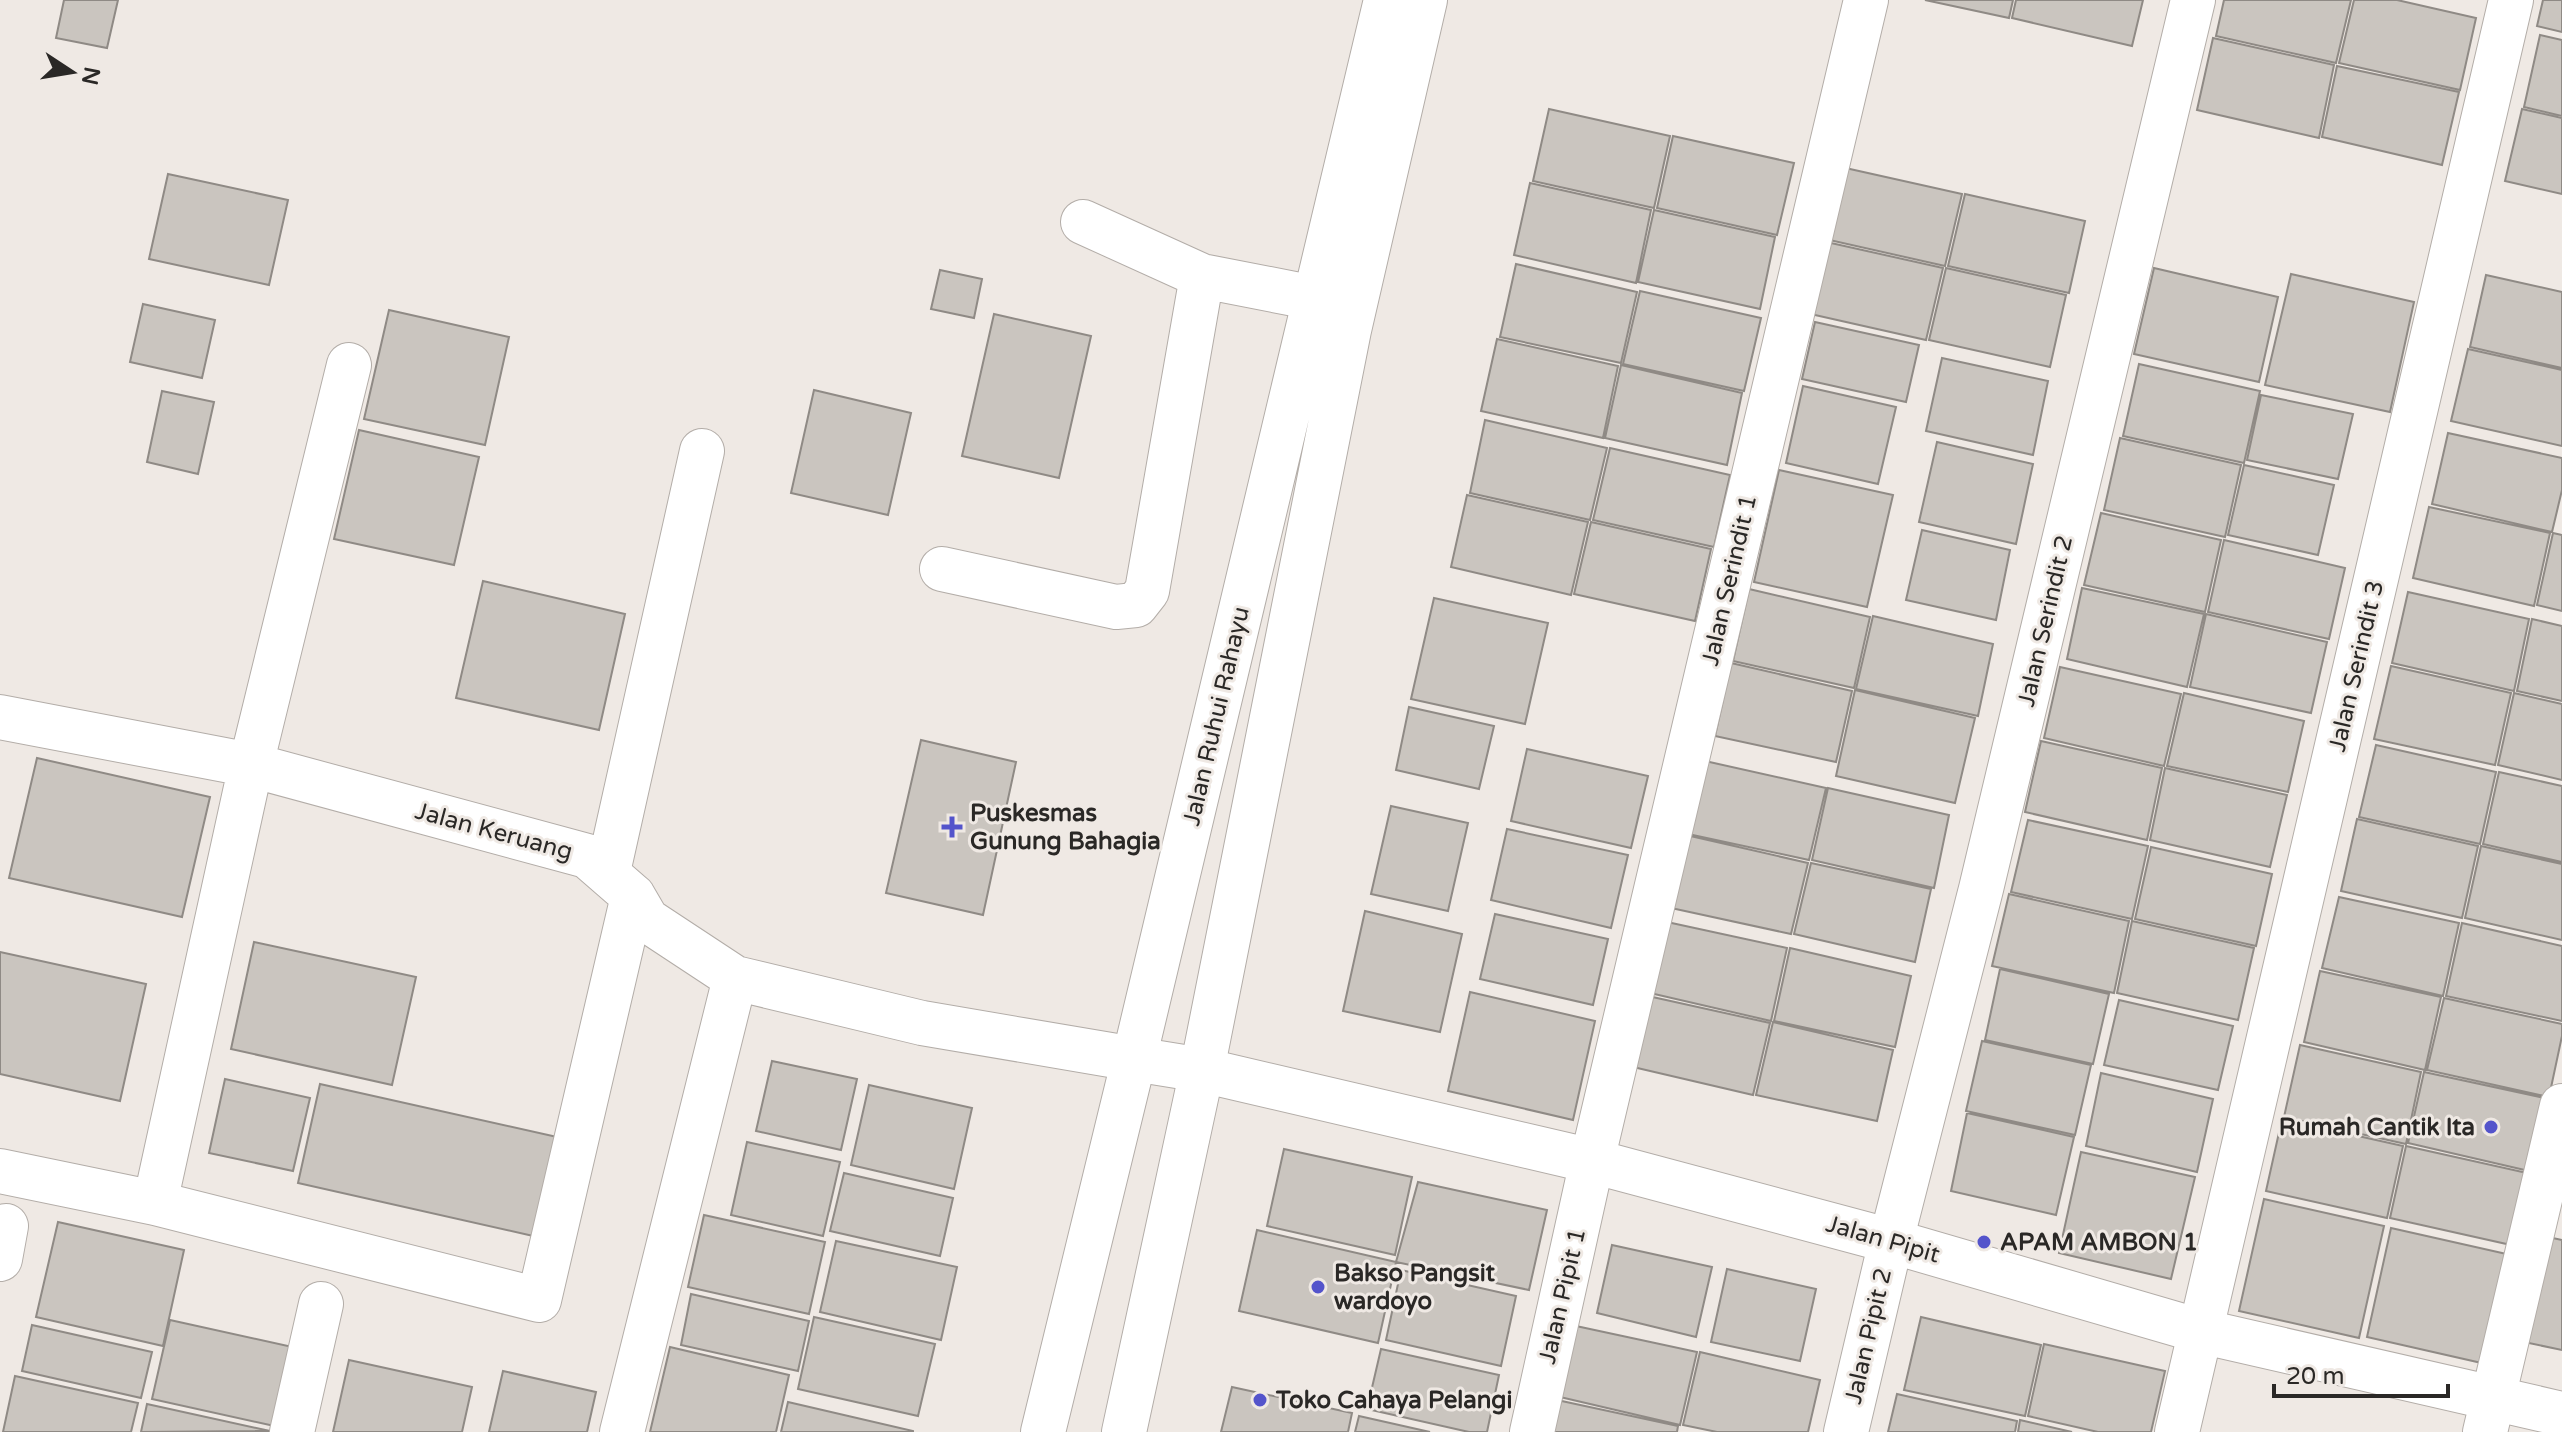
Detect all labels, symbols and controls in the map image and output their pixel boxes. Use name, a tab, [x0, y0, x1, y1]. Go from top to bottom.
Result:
north arrow	[32, 32, 112, 112]
text: N	[76, 65, 105, 87]
street label: Jalan Serindit 1	[1696, 492, 1763, 669]
street label: Jalan Serindit 2	[2012, 533, 2079, 710]
street label: Jalan Serindit 3	[2323, 578, 2390, 755]
street label: Jalan Ruhui Rahayu	[1177, 604, 1256, 829]
street label: Jalan Keruang	[412, 797, 576, 866]
place label: Puskesmas Gunung Bahagia	[970, 799, 1161, 856]
marker: Puskesmas Gunung Bahagia	[941, 816, 963, 838]
place label: Rumah Cantik Ita	[2279, 1113, 2475, 1142]
marker: Rumah Cantik Ita	[2482, 1118, 2500, 1136]
street label: Jalan Pipit	[1823, 1209, 1943, 1270]
street label: Jalan Pipit 1	[1533, 1225, 1592, 1367]
place label: APAM AMBON 1	[2000, 1228, 2198, 1257]
marker: APAM AMBON 1	[1975, 1233, 1993, 1251]
place label: Bakso Pangsit wardoyo	[1334, 1259, 1496, 1316]
street label: Jalan Pipit 2	[1839, 1265, 1898, 1407]
marker: Bakso Pangsit wardoyo	[1309, 1278, 1327, 1296]
scale bar	[2274, 1348, 2448, 1398]
text: 20 m	[2286, 1362, 2344, 1391]
place label: Toko Cahaya Pelangi	[1275, 1386, 1512, 1415]
marker: Toko Cahaya Pelangi	[1251, 1391, 1269, 1409]

